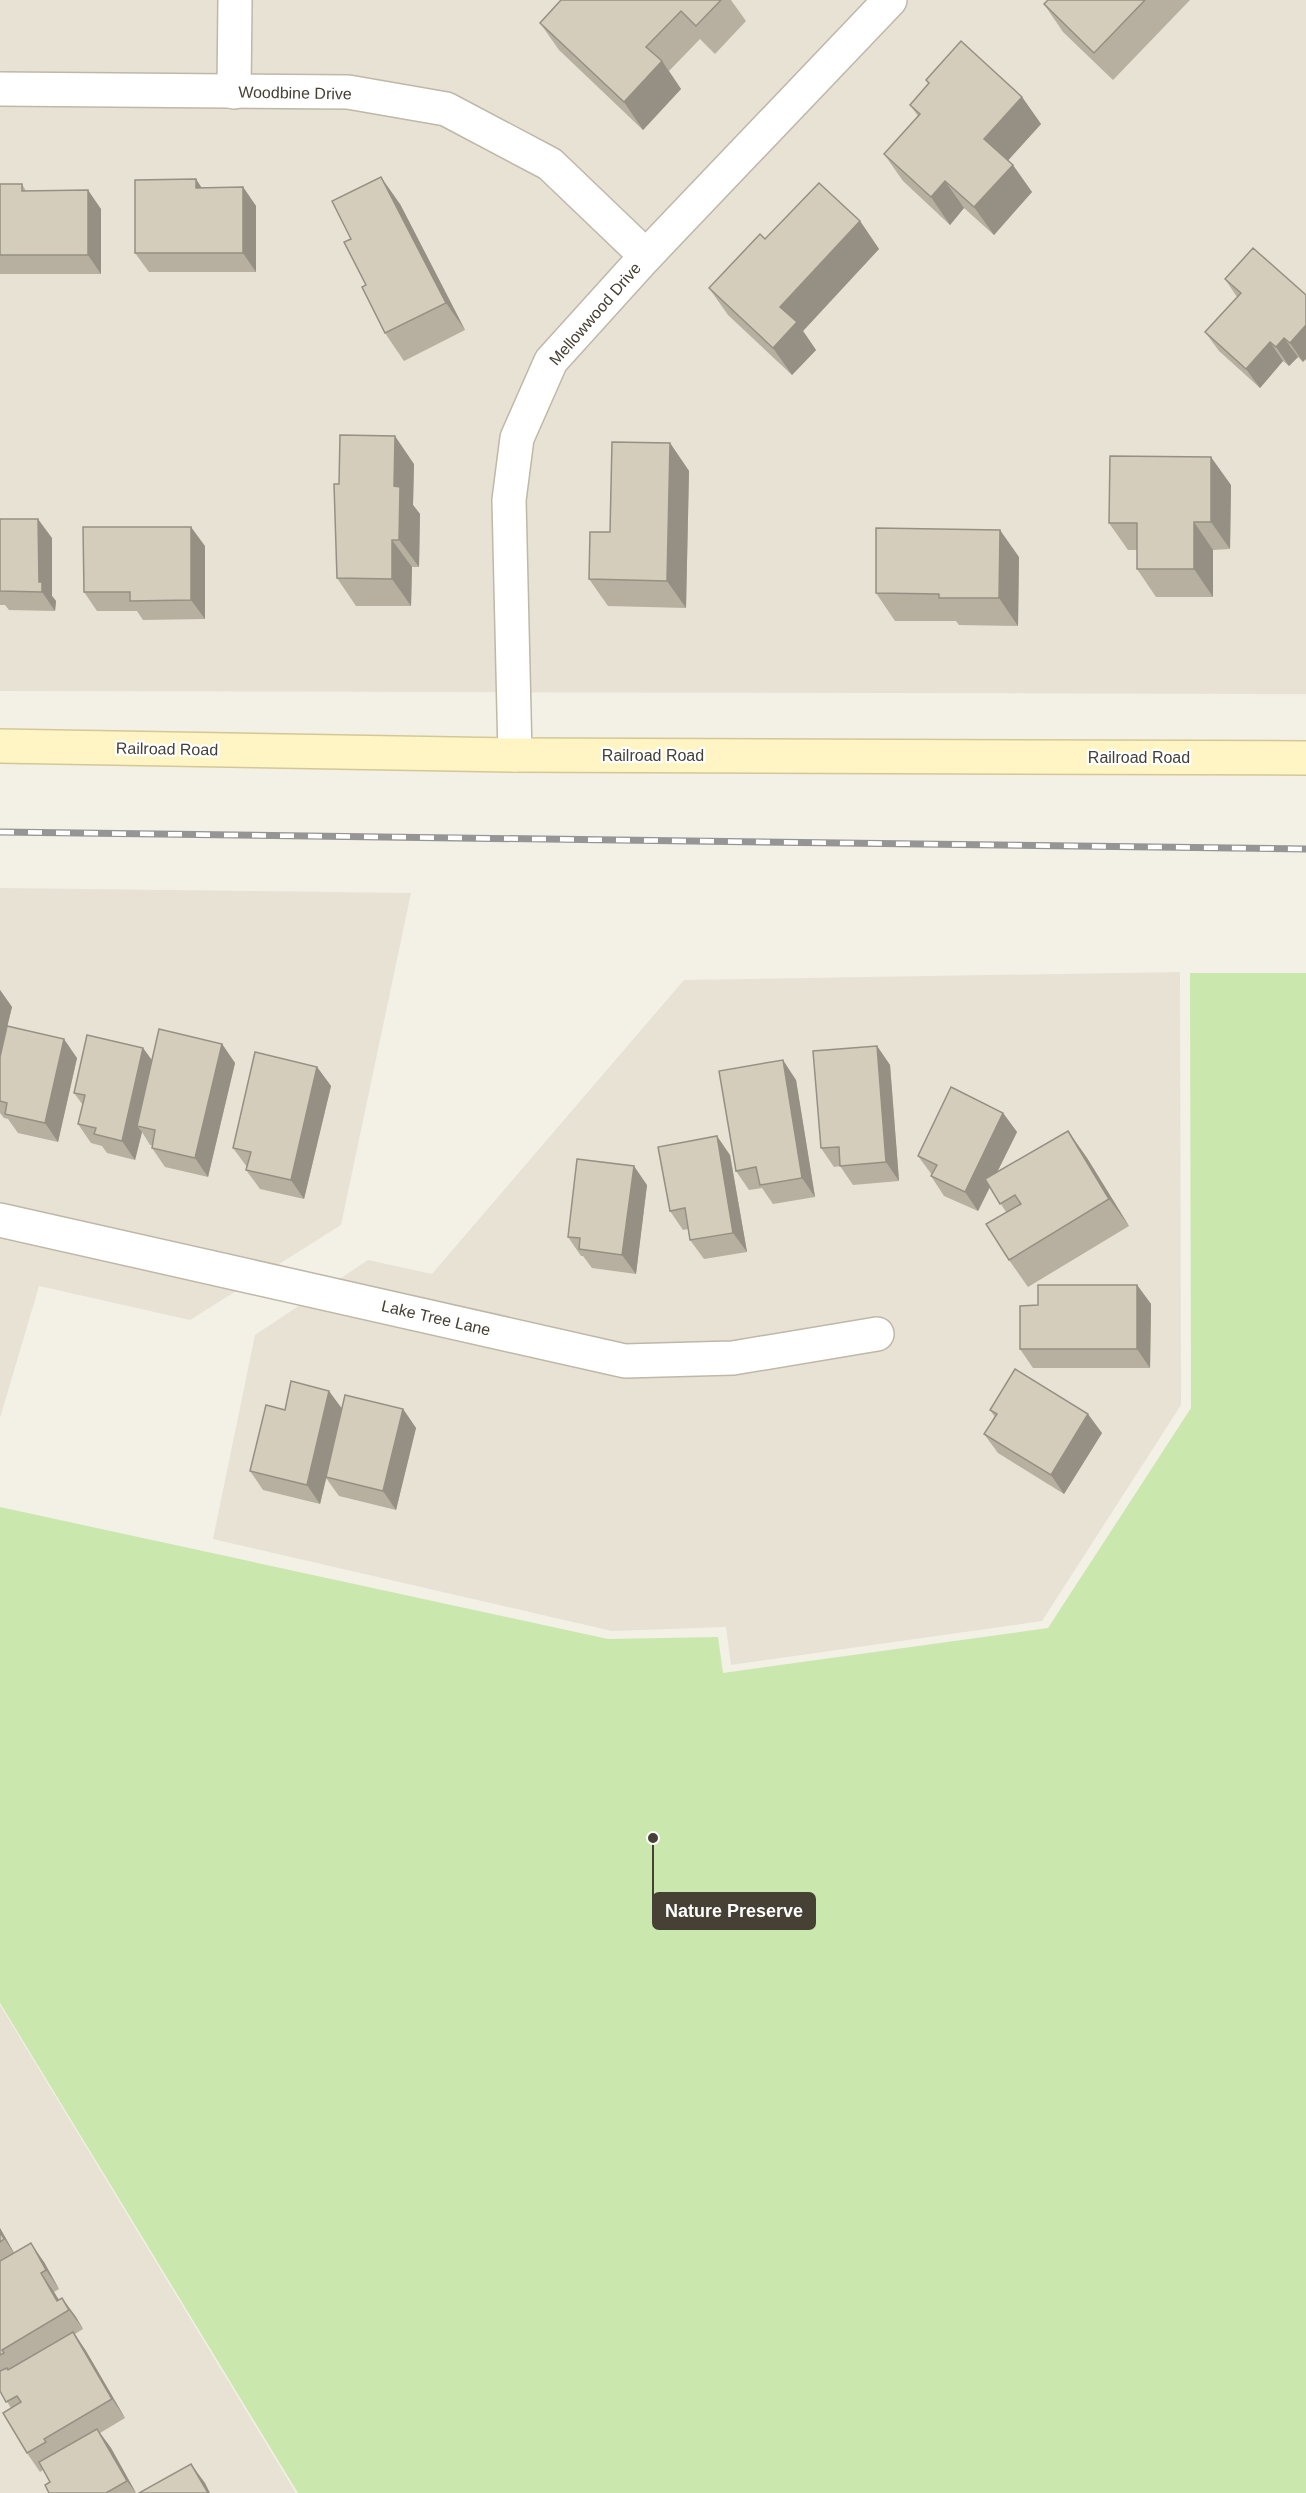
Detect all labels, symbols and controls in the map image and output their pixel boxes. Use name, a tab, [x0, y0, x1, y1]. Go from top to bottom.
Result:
street label: Woodbine Drive	[238, 84, 352, 102]
street label: Mellowwood Drive	[546, 259, 644, 369]
street label: Railroad Road	[116, 740, 218, 758]
street label: Railroad Road	[602, 747, 704, 764]
street label: Railroad Road	[1088, 749, 1190, 766]
street label: Lake Tree Lane	[380, 1297, 492, 1339]
callout: Nature Preserve	[653, 1893, 815, 1929]
text: Nature Preserve	[665, 1901, 803, 1921]

